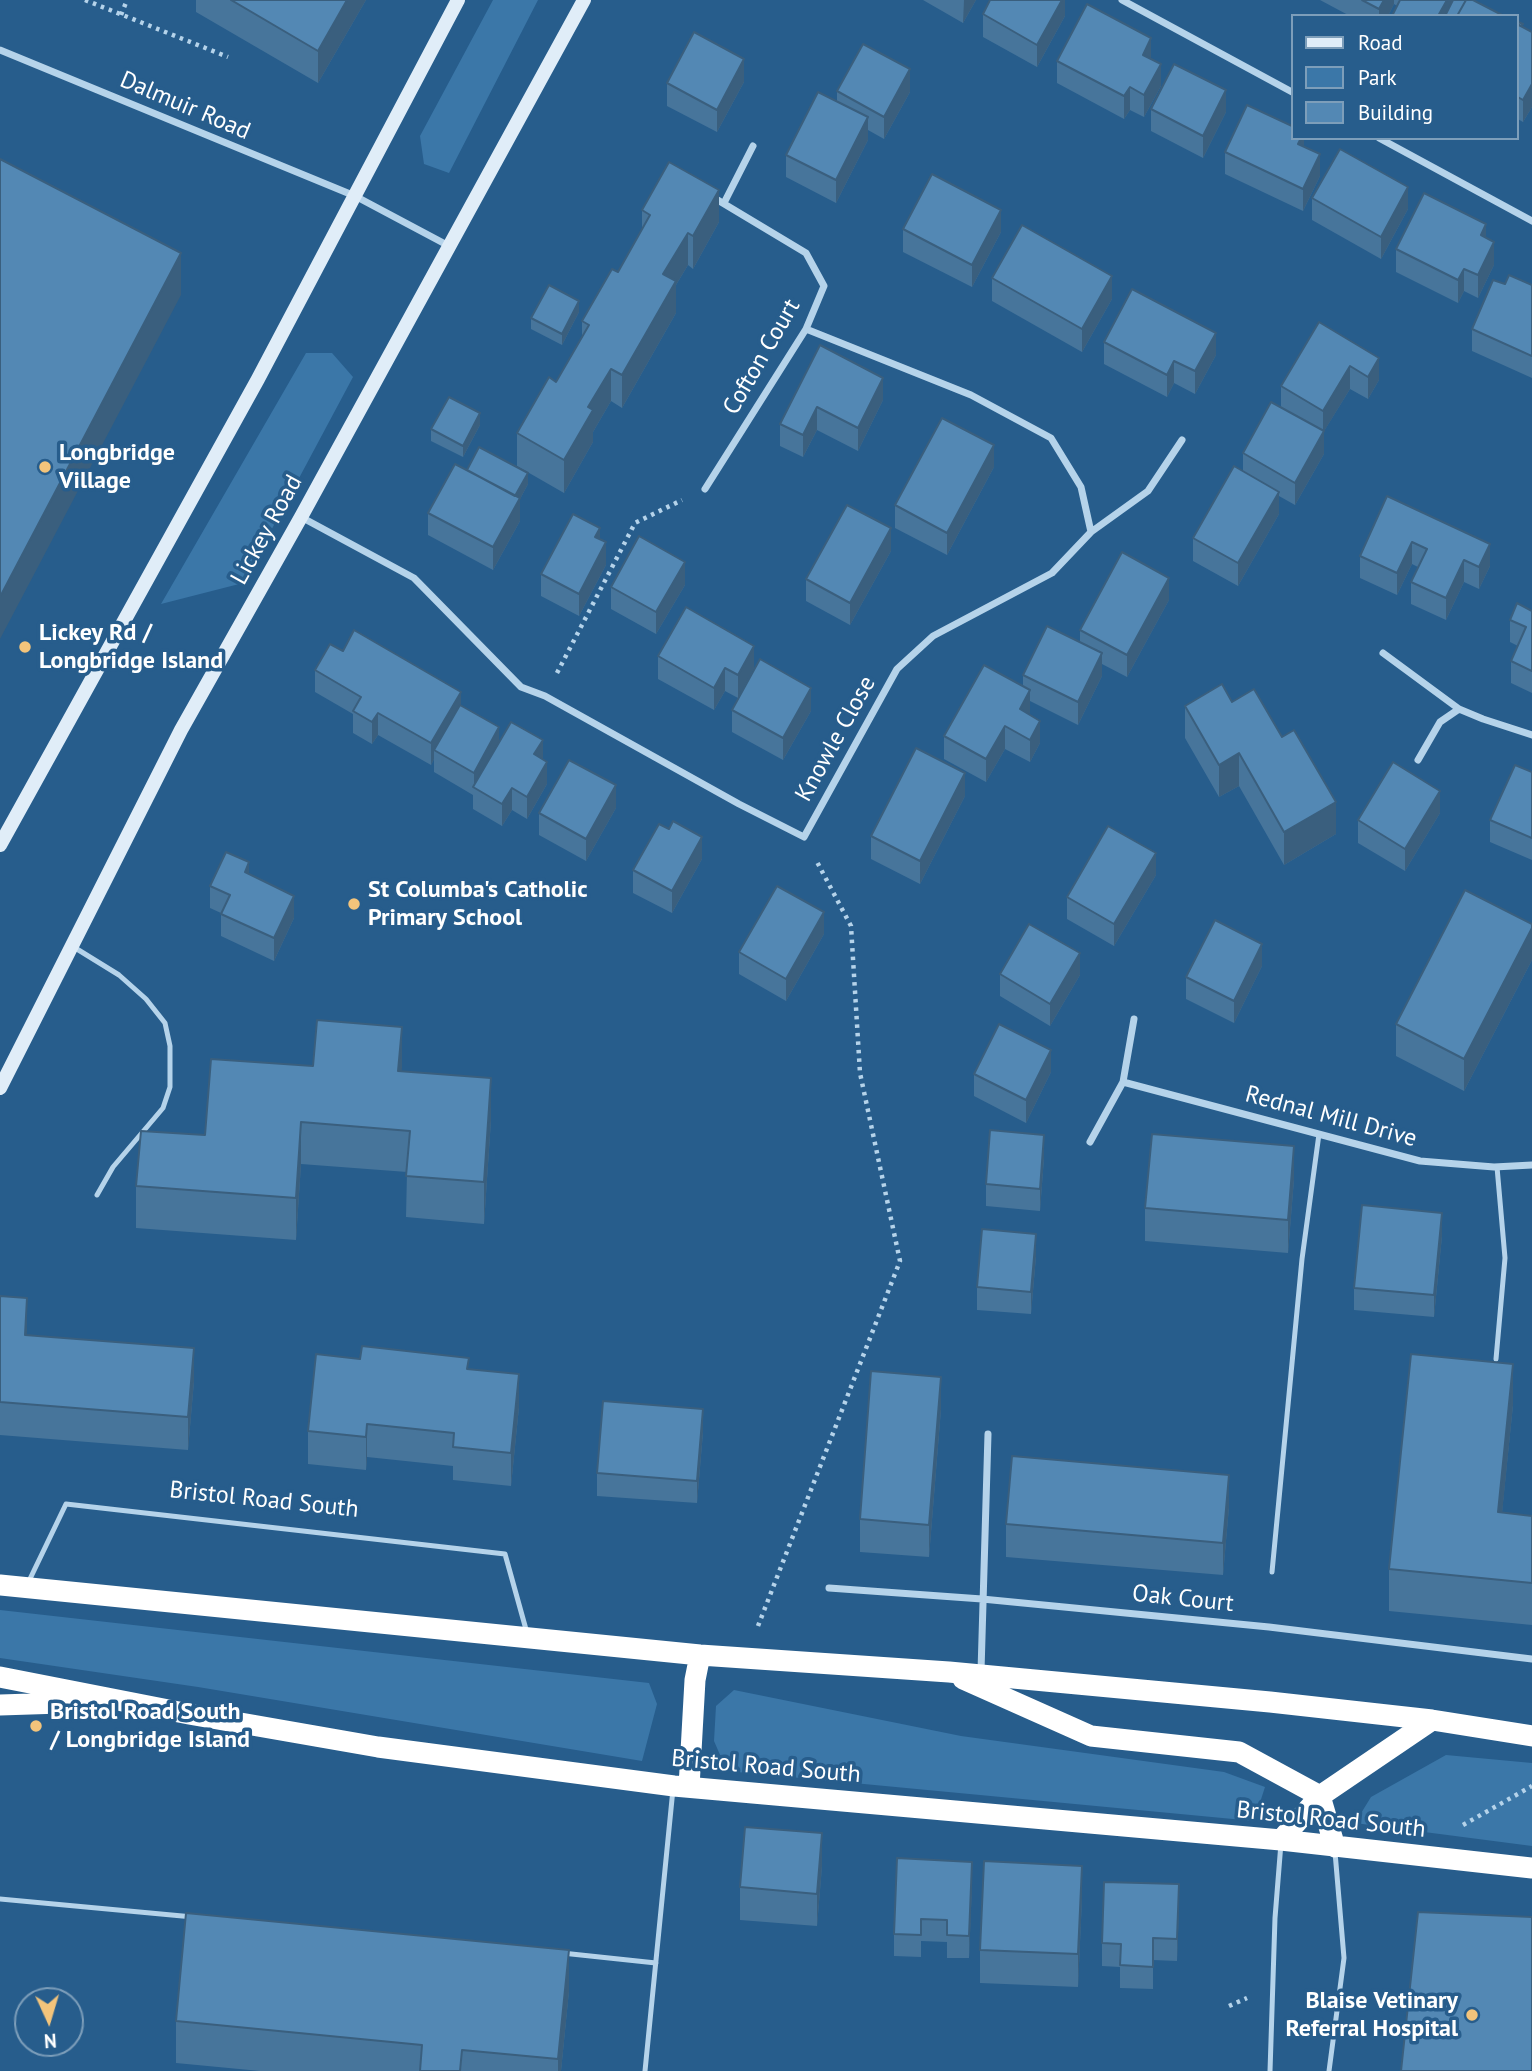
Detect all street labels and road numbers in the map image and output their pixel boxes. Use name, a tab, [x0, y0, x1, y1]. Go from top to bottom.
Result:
street label: Dalmuir Road	[115, 66, 255, 146]
street label: Cofton Court	[717, 294, 807, 420]
street label: Lickey Road	[225, 470, 309, 590]
street label: Knowle Close	[790, 671, 882, 807]
street label: Rednal Mill Drive	[1242, 1080, 1420, 1154]
street label: Bristol Road South	[168, 1476, 360, 1524]
street label: Oak Court	[1131, 1579, 1235, 1619]
street label: Bristol Road South	[670, 1744, 862, 1790]
street label: Bristol Road South	[1235, 1796, 1427, 1844]

